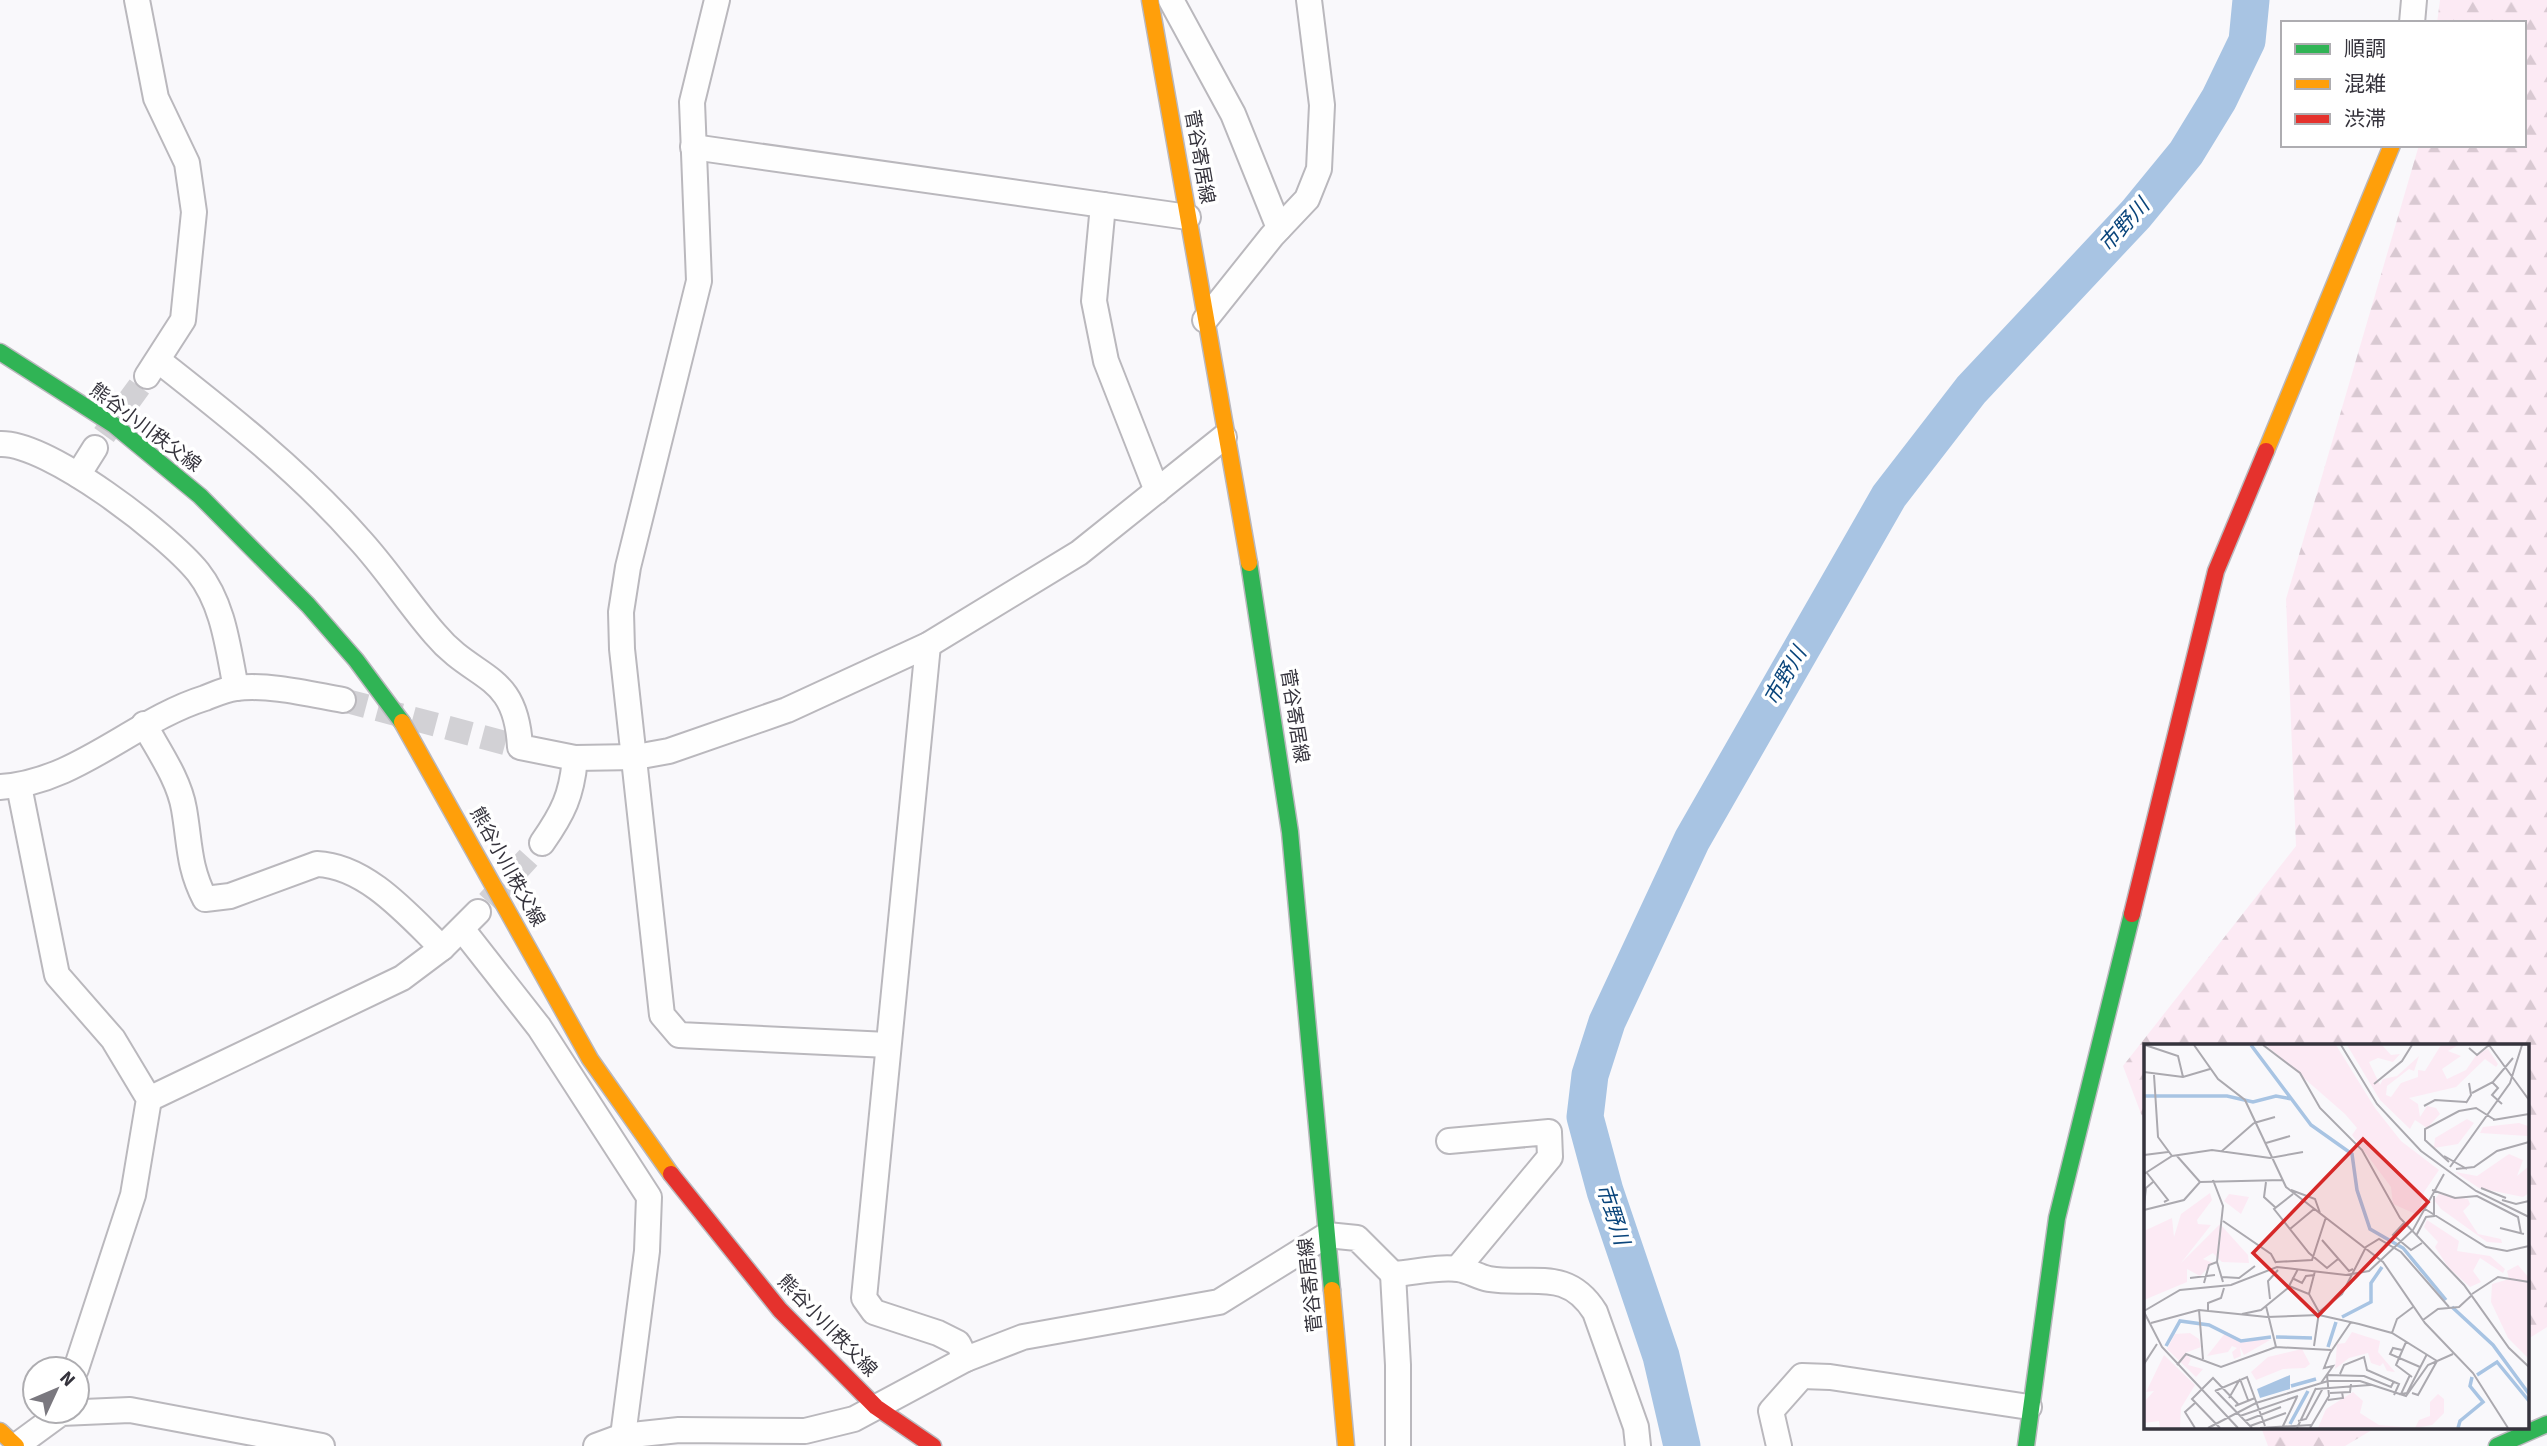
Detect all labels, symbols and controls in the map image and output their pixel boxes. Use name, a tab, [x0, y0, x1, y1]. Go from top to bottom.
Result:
legend	[2281, 21, 2526, 147]
text: 順調	[2344, 34, 2386, 64]
text: 混雑	[2344, 69, 2386, 99]
text: 渋滞	[2344, 104, 2386, 134]
street label: 菅谷寄居線	[1177, 108, 1221, 206]
water label: 市野川	[2092, 190, 2158, 258]
street label: 熊谷小川秩父線	[84, 377, 206, 479]
water label: 市野川	[1756, 639, 1815, 711]
street label: 菅谷寄居線	[1273, 667, 1315, 765]
street label: 熊谷小川秩父線	[463, 802, 551, 932]
inset map	[2144, 1044, 2530, 1428]
water label: 市野川	[1589, 1179, 1638, 1250]
street label: 菅谷寄居線	[1293, 1236, 1329, 1334]
street label: 熊谷小川秩父線	[771, 1269, 883, 1383]
north arrow	[21, 1355, 91, 1425]
text: N	[53, 1365, 81, 1393]

